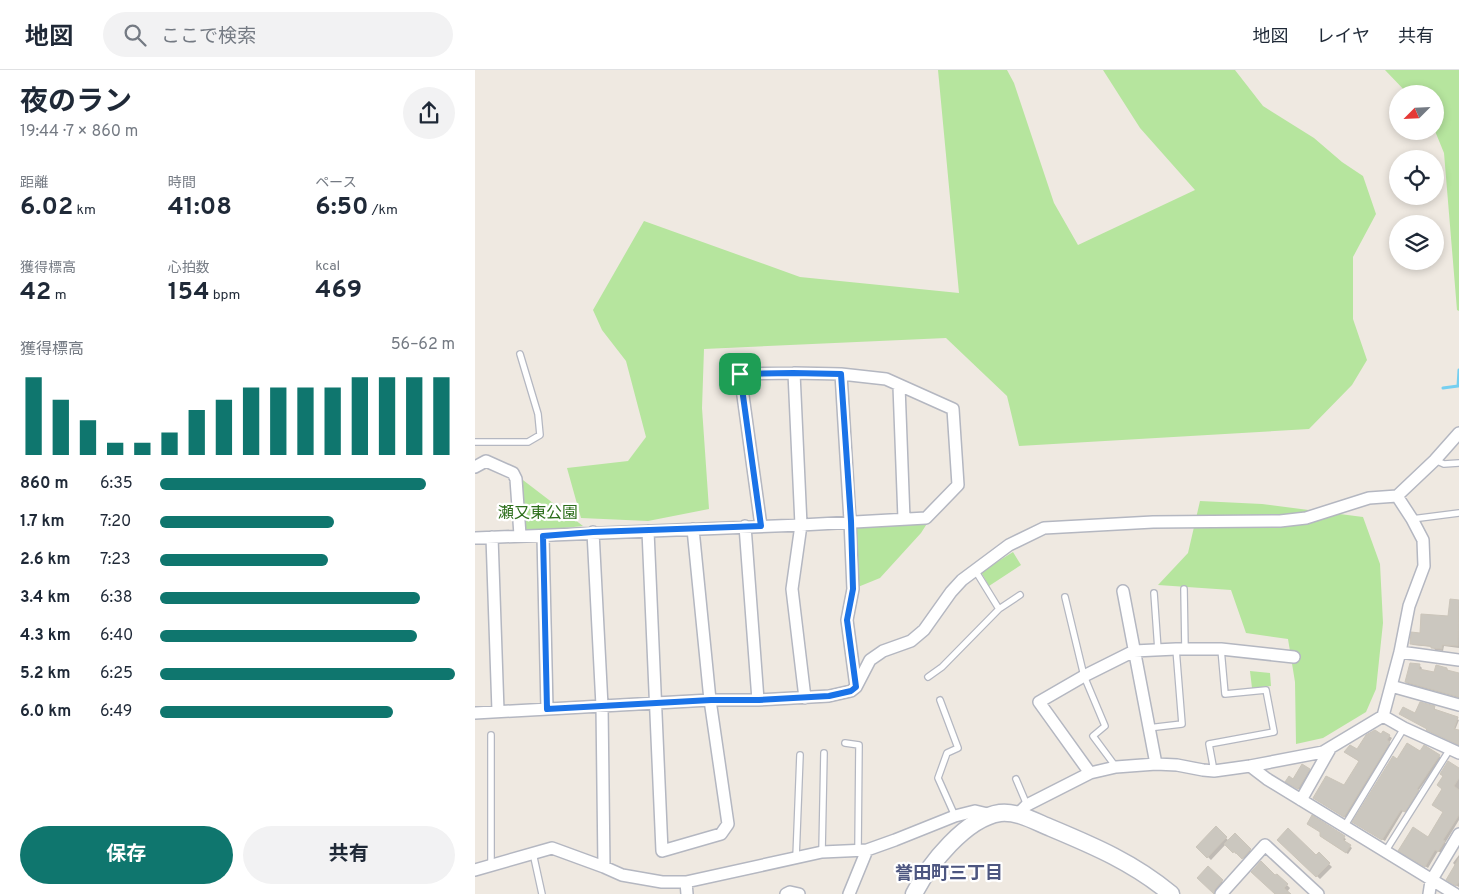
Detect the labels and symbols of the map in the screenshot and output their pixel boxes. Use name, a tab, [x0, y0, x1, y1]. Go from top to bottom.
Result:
north arrow	[1389, 85, 1444, 140]
pin	[719, 353, 761, 395]
park label: 瀬又東公園	[498, 504, 578, 524]
district label: 誉田町三丁目	[895, 863, 1003, 886]

